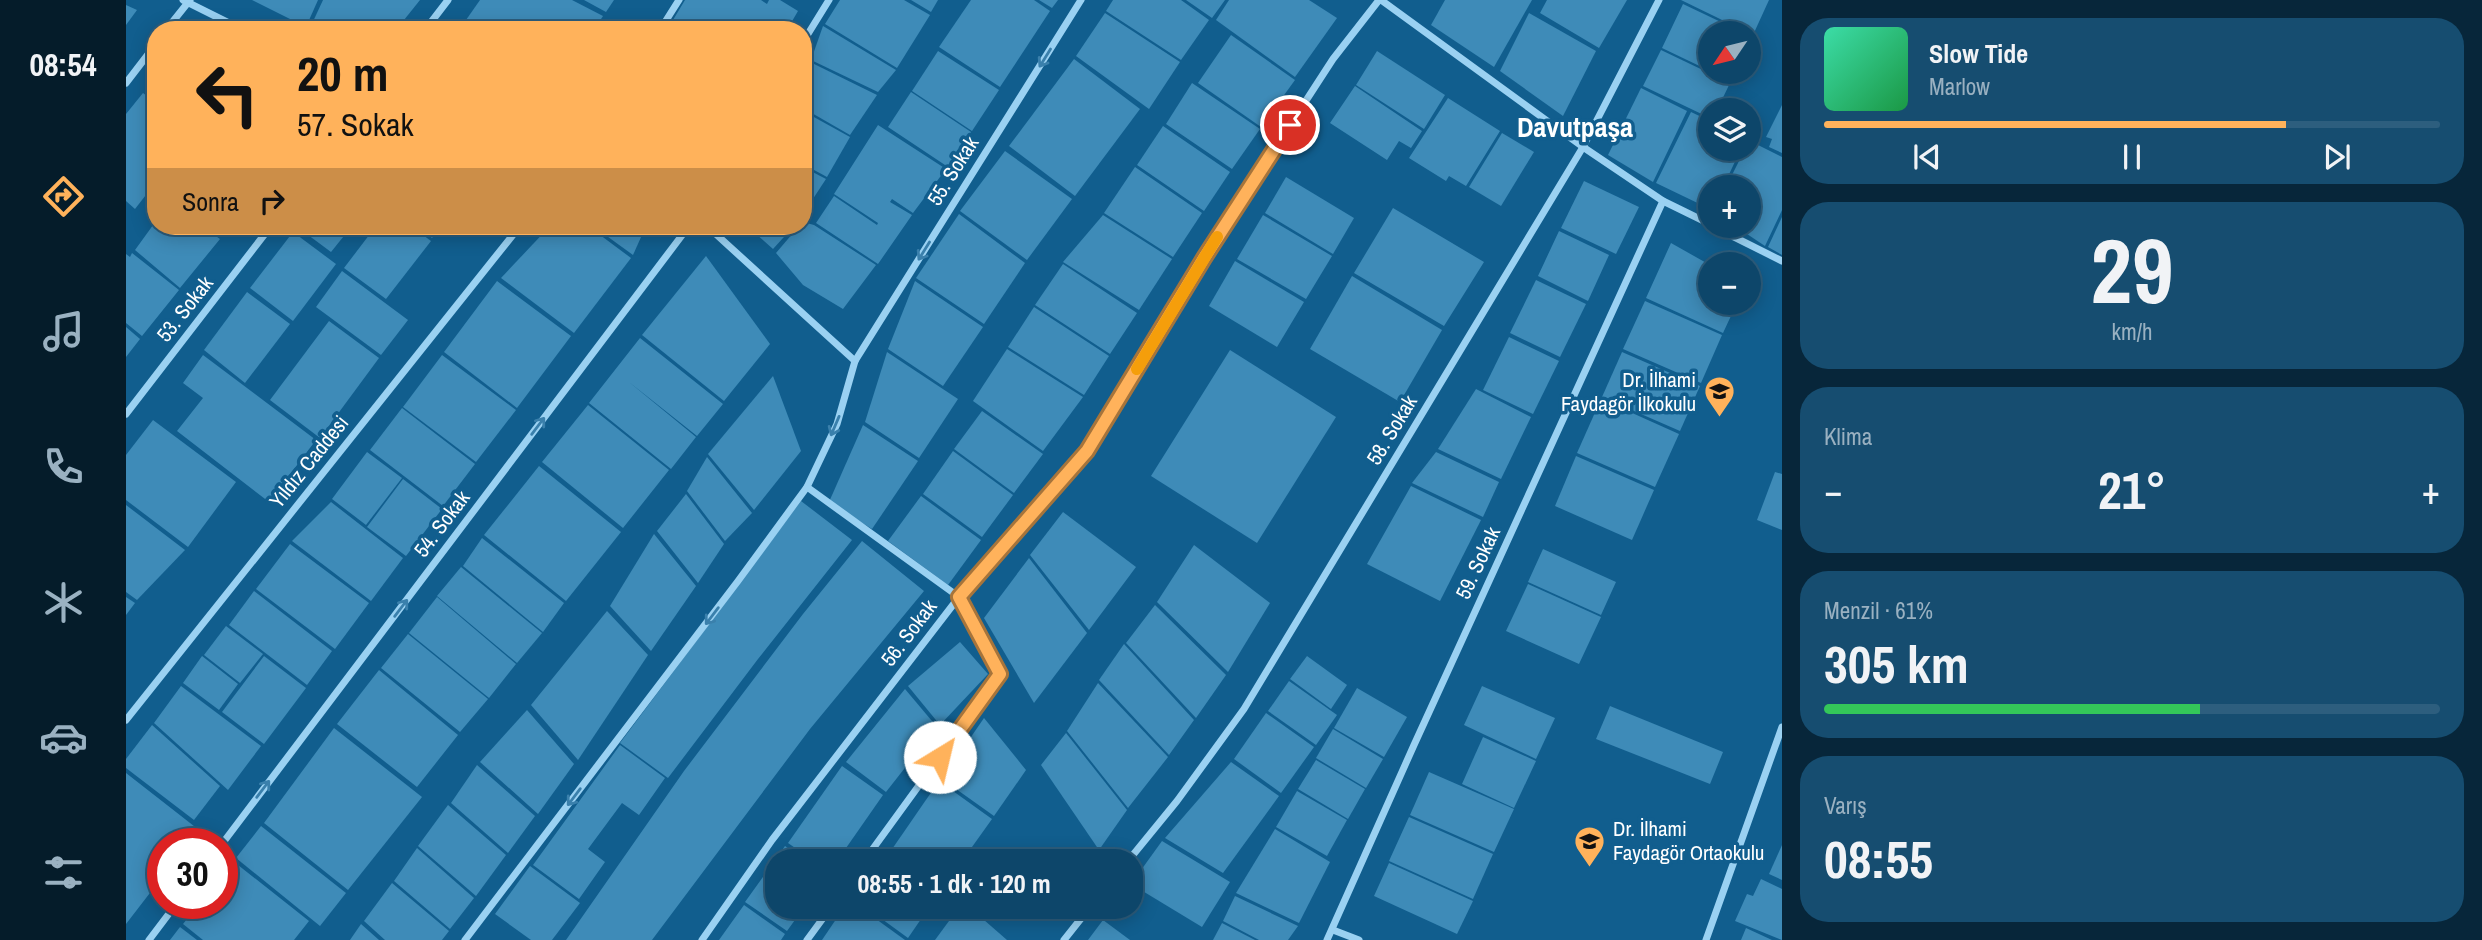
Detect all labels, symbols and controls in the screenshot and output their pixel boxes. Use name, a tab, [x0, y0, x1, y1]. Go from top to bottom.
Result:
north arrow	[1698, 21, 1760, 84]
map controls	[1698, 21, 1761, 315]
text: Slow Tide	[1929, 36, 2028, 71]
text: 20 m	[297, 40, 389, 106]
text: 08:54	[29, 43, 97, 86]
one-way arrow	[1037, 47, 1051, 67]
icon: left	[182, 49, 273, 140]
text: Marlow	[1929, 71, 1990, 102]
pin	[1260, 95, 1320, 155]
button: layers	[1698, 98, 1761, 161]
text: 57. Sokak	[297, 103, 414, 146]
icon: arrive	[1271, 106, 1309, 144]
district label: Davutpaşa	[1517, 108, 1633, 146]
street label: 55. Sokak	[920, 130, 985, 211]
icon: previous	[1908, 138, 1946, 176]
icon: pause	[2113, 138, 2151, 176]
icon: next	[2318, 138, 2356, 176]
icon: directions	[39, 172, 88, 221]
button: +	[1698, 175, 1761, 238]
icon: right	[253, 182, 291, 220]
text: Sonra	[182, 184, 239, 219]
text: 29	[2091, 209, 2174, 331]
one-way arrow	[917, 240, 931, 260]
button: −	[1698, 252, 1761, 315]
street label: 53. Sokak	[150, 269, 220, 348]
icon: music	[39, 307, 88, 356]
text: km/h	[2112, 316, 2152, 347]
place label: Dr. İlhami Faydagör İlkokulu	[1561, 365, 1696, 418]
school or university icon: Dr. İlhami Faydagör İlkokulu	[1702, 375, 1736, 419]
street label: 58. Sokak	[1359, 389, 1424, 470]
street label: Yıldız Caddesi	[262, 409, 355, 514]
one-way arrow	[828, 415, 841, 436]
one-way arrow	[530, 417, 545, 436]
text: Klima	[1824, 421, 1872, 452]
icon: phone	[39, 442, 88, 491]
text: 21°	[2098, 455, 2166, 525]
text: −	[1824, 465, 1842, 516]
text: +	[2422, 465, 2440, 516]
street label: 54. Sokak	[407, 484, 476, 563]
street label: 59. Sokak	[1448, 522, 1507, 604]
icon: climate	[39, 578, 88, 627]
street label: 56. Sokak	[874, 593, 943, 672]
text: Menzil · 61%	[1824, 595, 1933, 626]
one-way arrow	[393, 599, 408, 617]
one-way arrow	[704, 606, 719, 625]
text: 305 km	[1824, 629, 1969, 699]
icon: car	[39, 713, 88, 762]
position arrow	[903, 720, 977, 794]
one-way arrow	[256, 780, 271, 799]
one-way arrow	[567, 787, 581, 806]
text: Varış	[1824, 790, 1867, 821]
place label: Dr. İlhami Faydagör Ortaokulu	[1613, 814, 1764, 867]
school or university icon: Dr. İlhami Faydagör Ortaokulu	[1573, 824, 1607, 868]
text: 08:55	[1824, 824, 1933, 894]
speed limit sign: 30	[147, 828, 238, 919]
icon: filters	[39, 848, 88, 897]
text: 08:55 · 1 dk · 120 m	[857, 866, 1051, 901]

